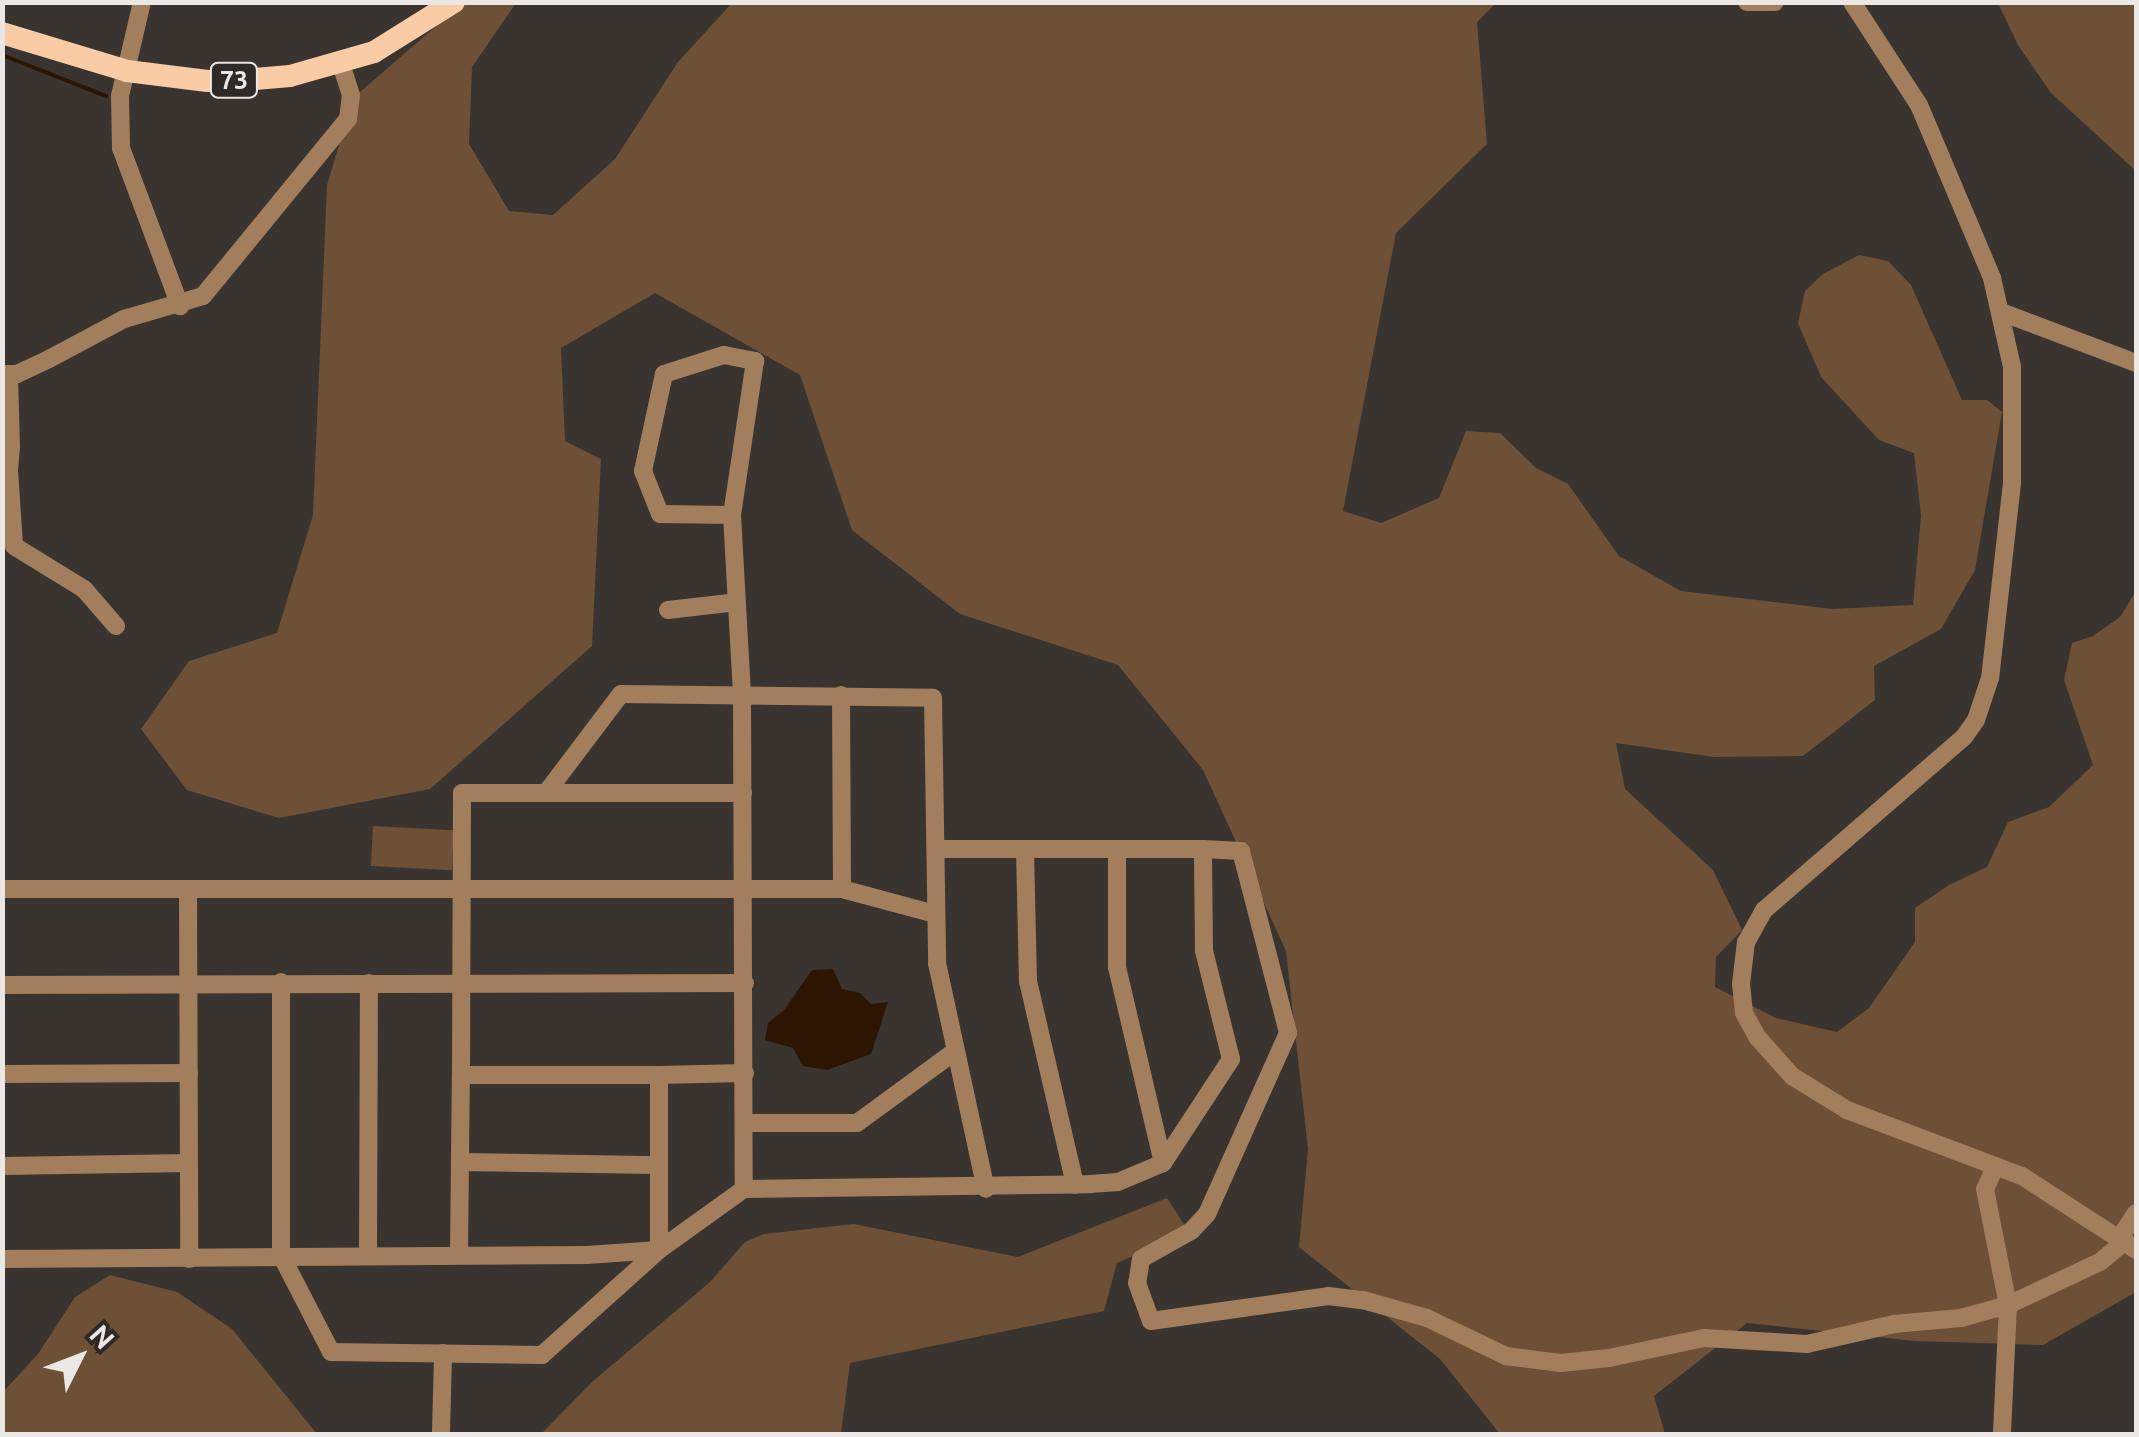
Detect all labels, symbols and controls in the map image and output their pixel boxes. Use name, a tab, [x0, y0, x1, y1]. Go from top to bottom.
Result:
road number: 73	[209, 60, 259, 100]
north arrow	[30, 1307, 130, 1407]
text: N	[84, 1318, 121, 1355]

